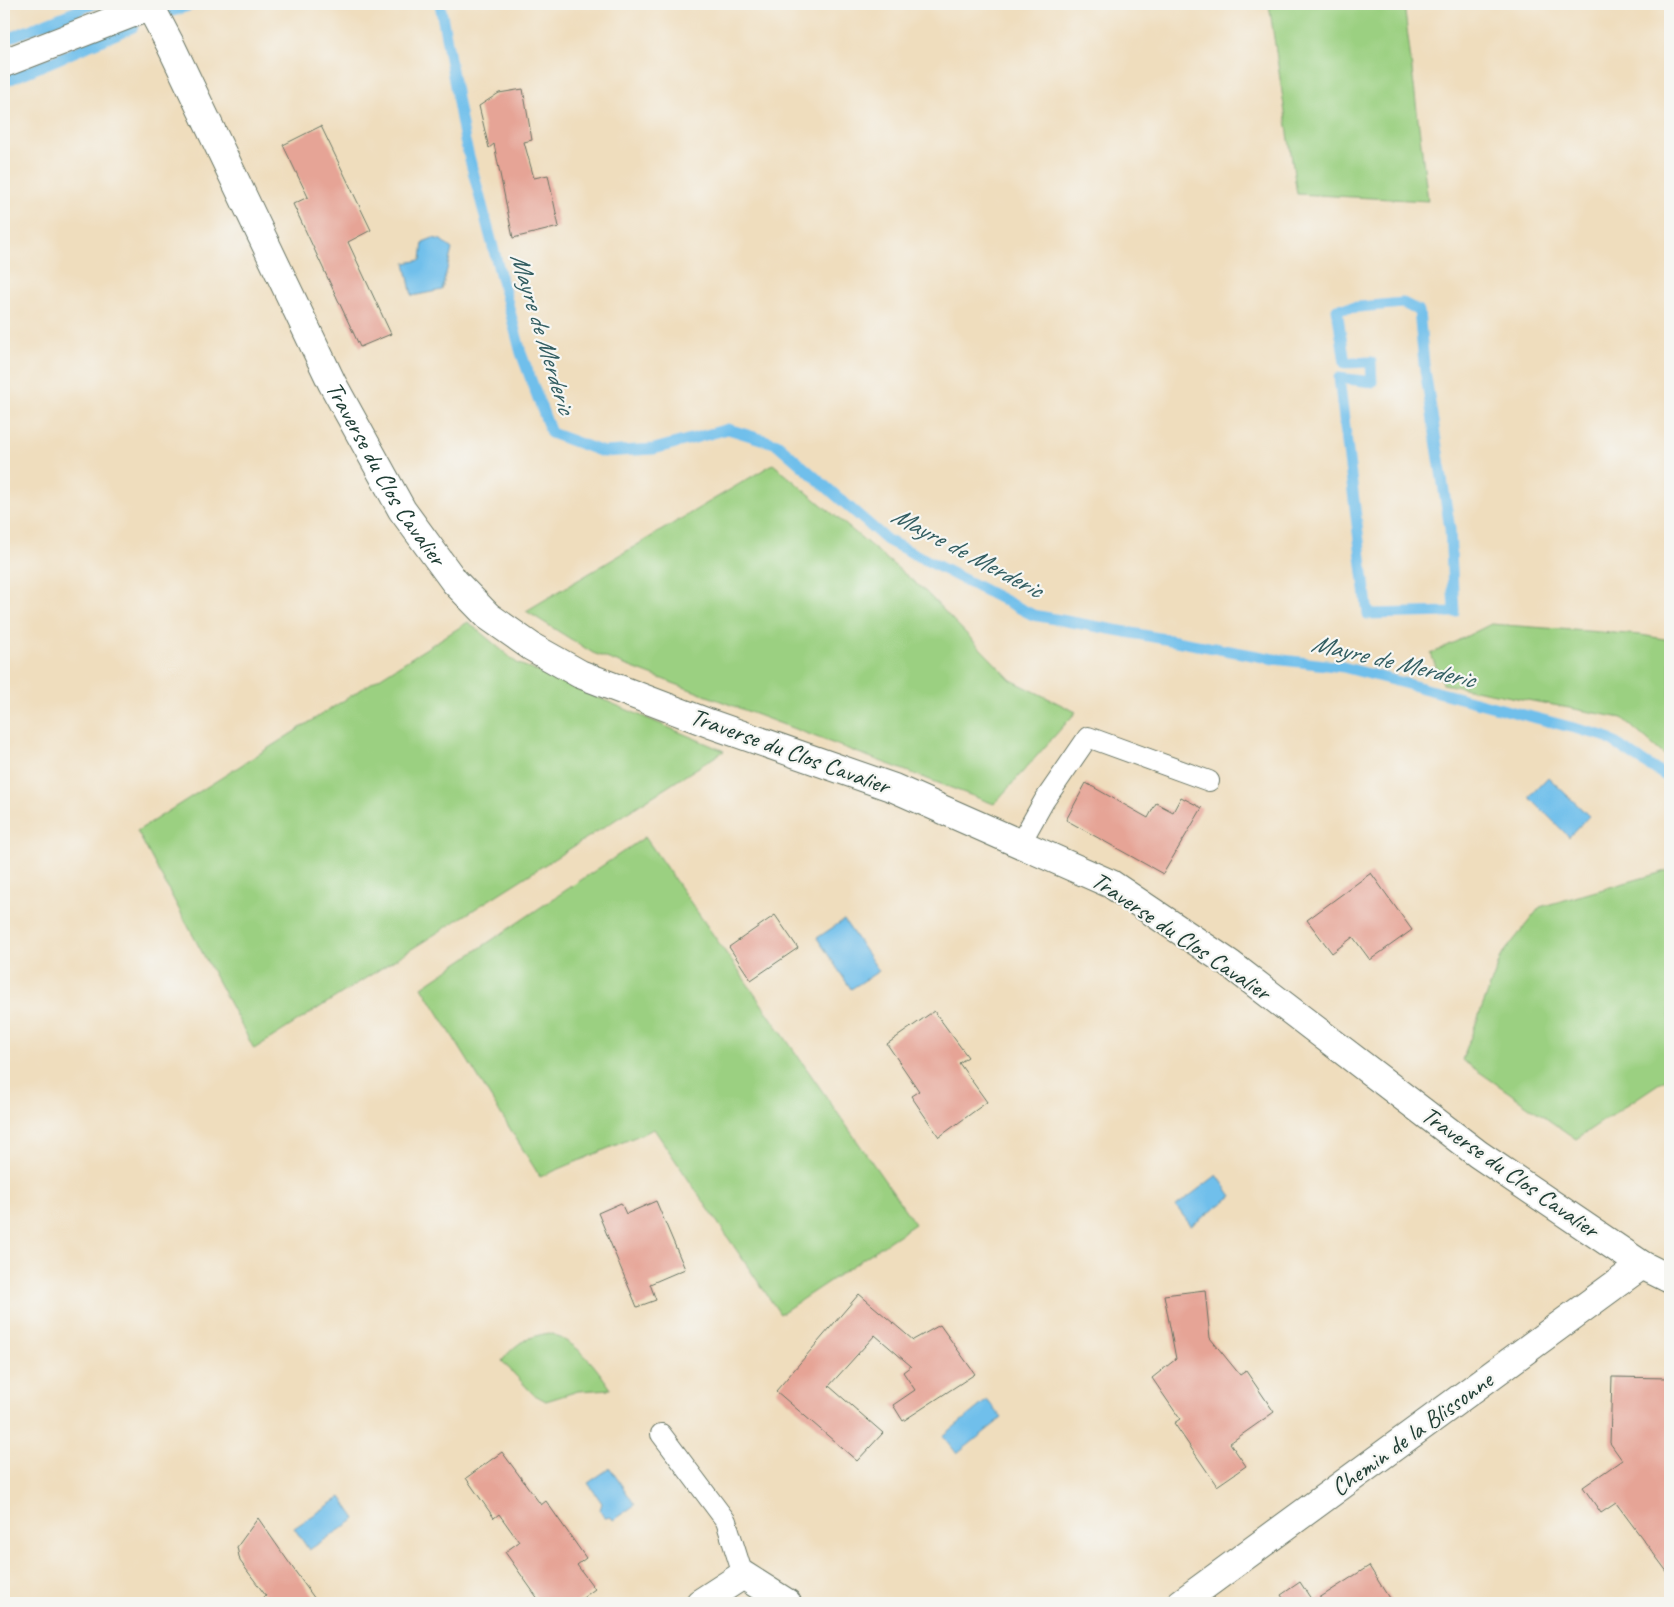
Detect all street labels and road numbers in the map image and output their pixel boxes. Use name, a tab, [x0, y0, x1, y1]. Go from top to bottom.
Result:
street label: Traverse du Clos Cavalier	[318, 376, 455, 574]
street label: Traverse du Clos Cavalier	[686, 700, 897, 803]
street label: Traverse du Clos Cavalier	[1085, 864, 1279, 1009]
street label: Traverse du Clos Cavalier	[1415, 1099, 1607, 1247]
street label: Chemin de la Blissonne	[1325, 1363, 1501, 1503]

